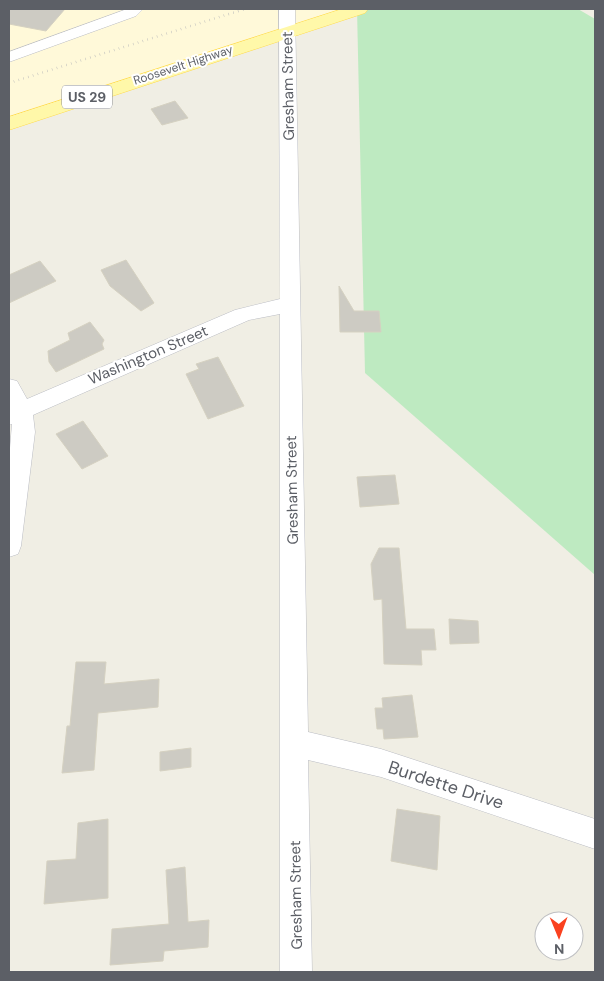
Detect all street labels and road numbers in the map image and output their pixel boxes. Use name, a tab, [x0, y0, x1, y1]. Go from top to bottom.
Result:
street label: Gresham Street	[277, 31, 299, 141]
street label: Roosevelt Highway	[131, 41, 235, 89]
road number: US 29	[62, 85, 112, 108]
street label: Washington Street	[85, 321, 211, 389]
street label: Gresham Street	[281, 435, 303, 545]
street label: Burdette Drive	[385, 755, 507, 815]
street label: Gresham Street	[285, 840, 307, 950]

